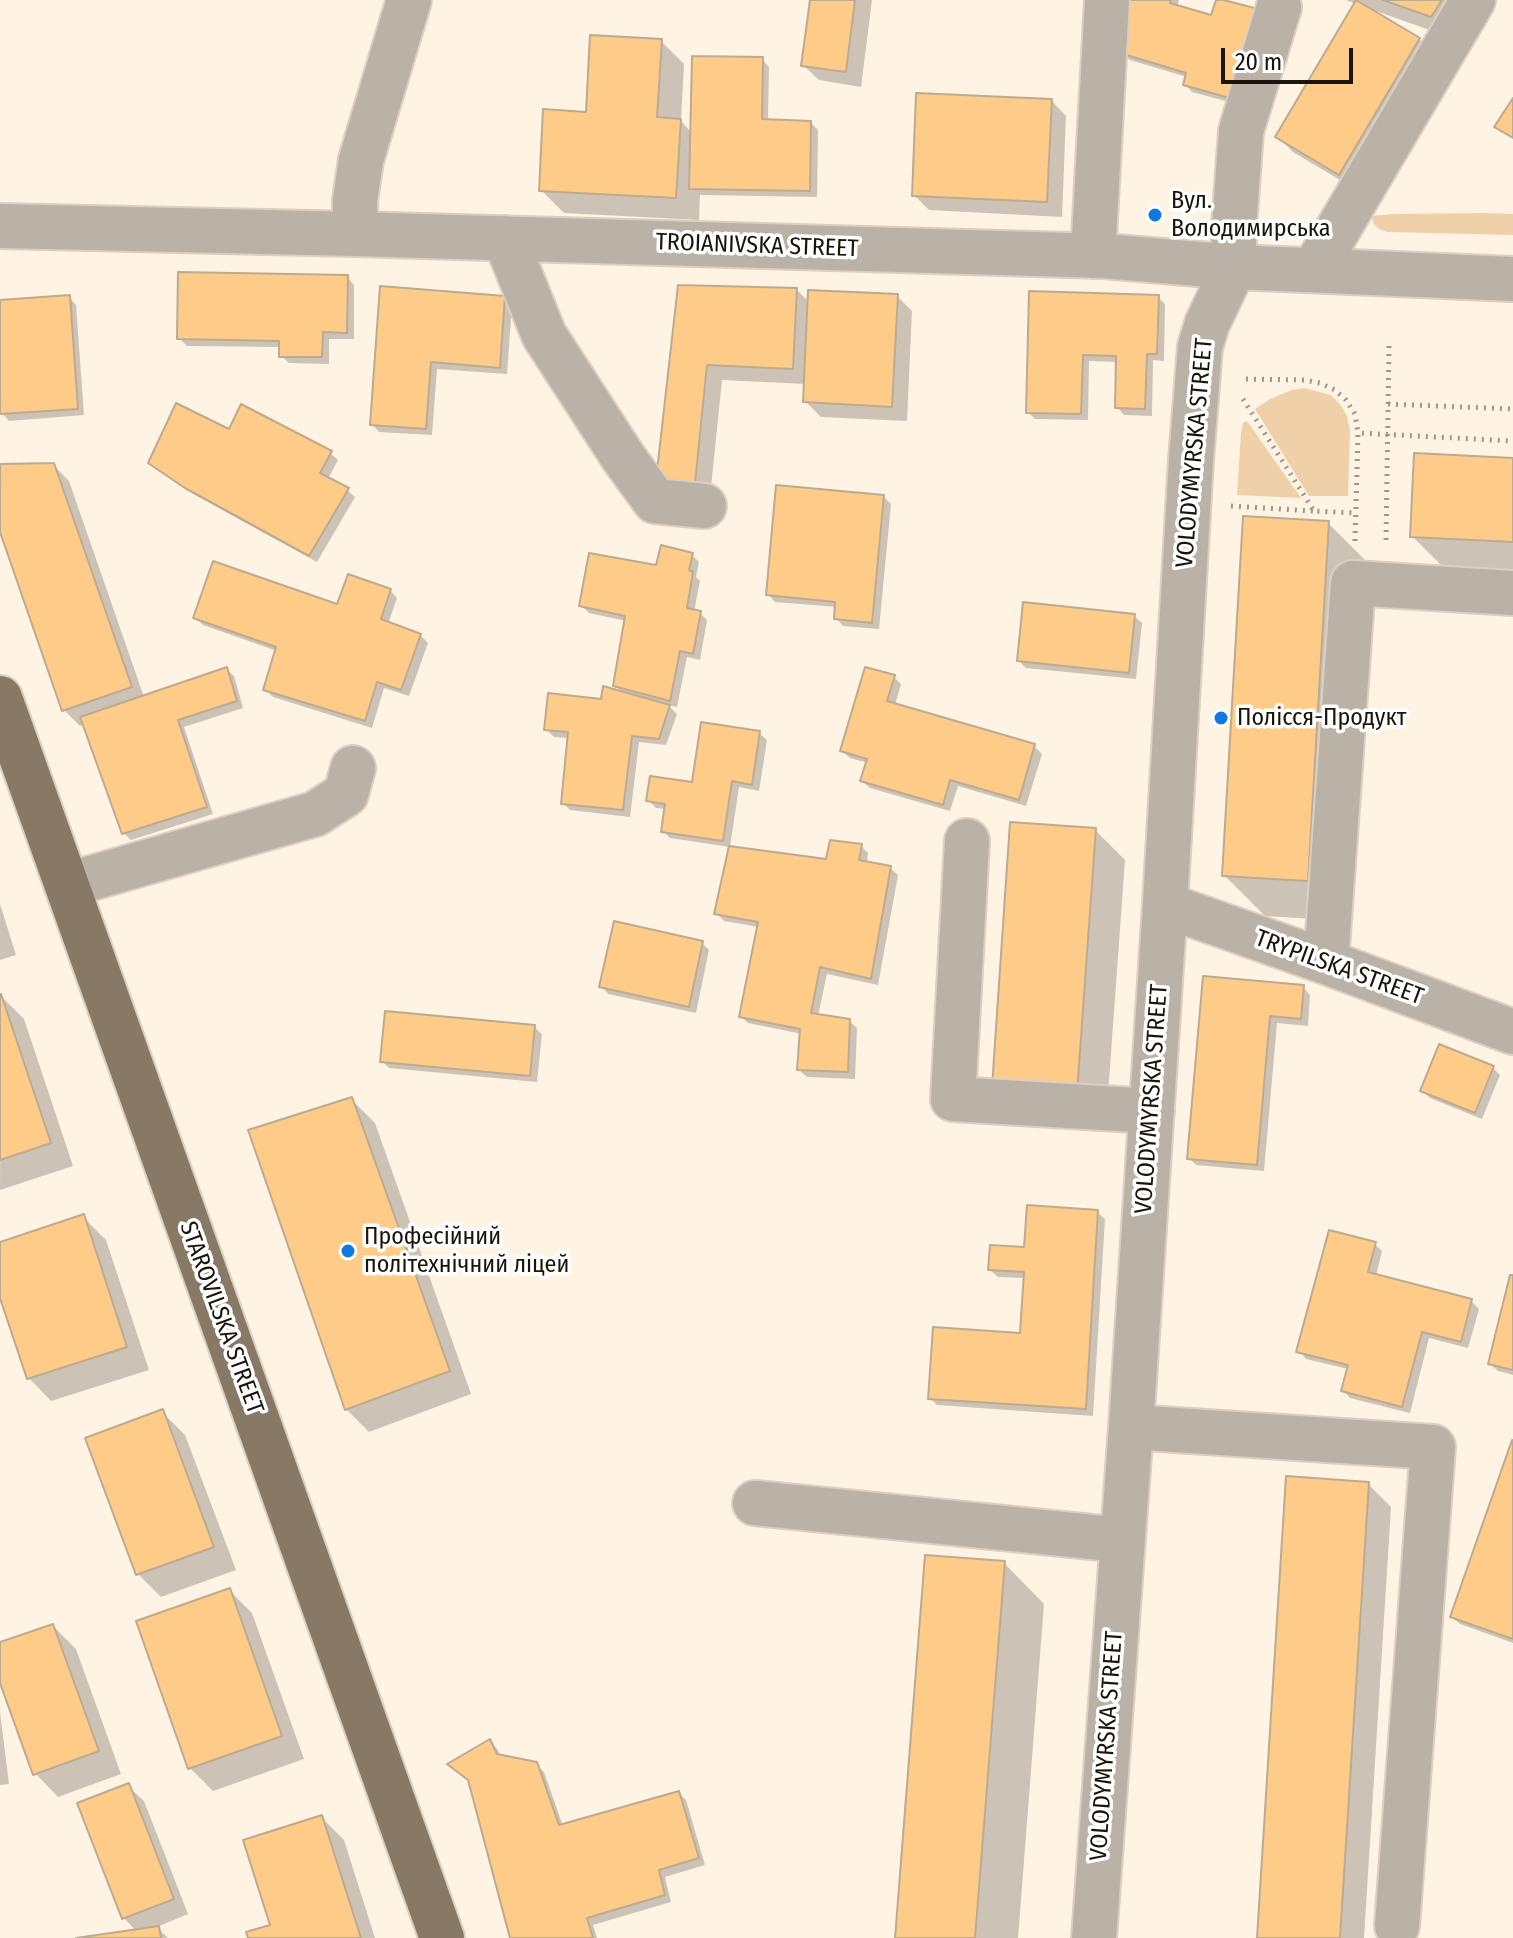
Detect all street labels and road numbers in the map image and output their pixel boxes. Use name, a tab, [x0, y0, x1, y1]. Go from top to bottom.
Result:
street label: TROIANIVSKA STREET	[655, 228, 859, 264]
street label: VOLODYMYRSKA STREET	[1171, 337, 1219, 569]
street label: TRYPILSKA STREET	[1251, 924, 1427, 1012]
street label: VOLODYMYRSKA STREET	[1130, 983, 1174, 1215]
street label: STAROVILSKA STREET	[173, 1218, 269, 1418]
street label: VOLODYMYRSKA STREET	[1085, 1630, 1129, 1862]

